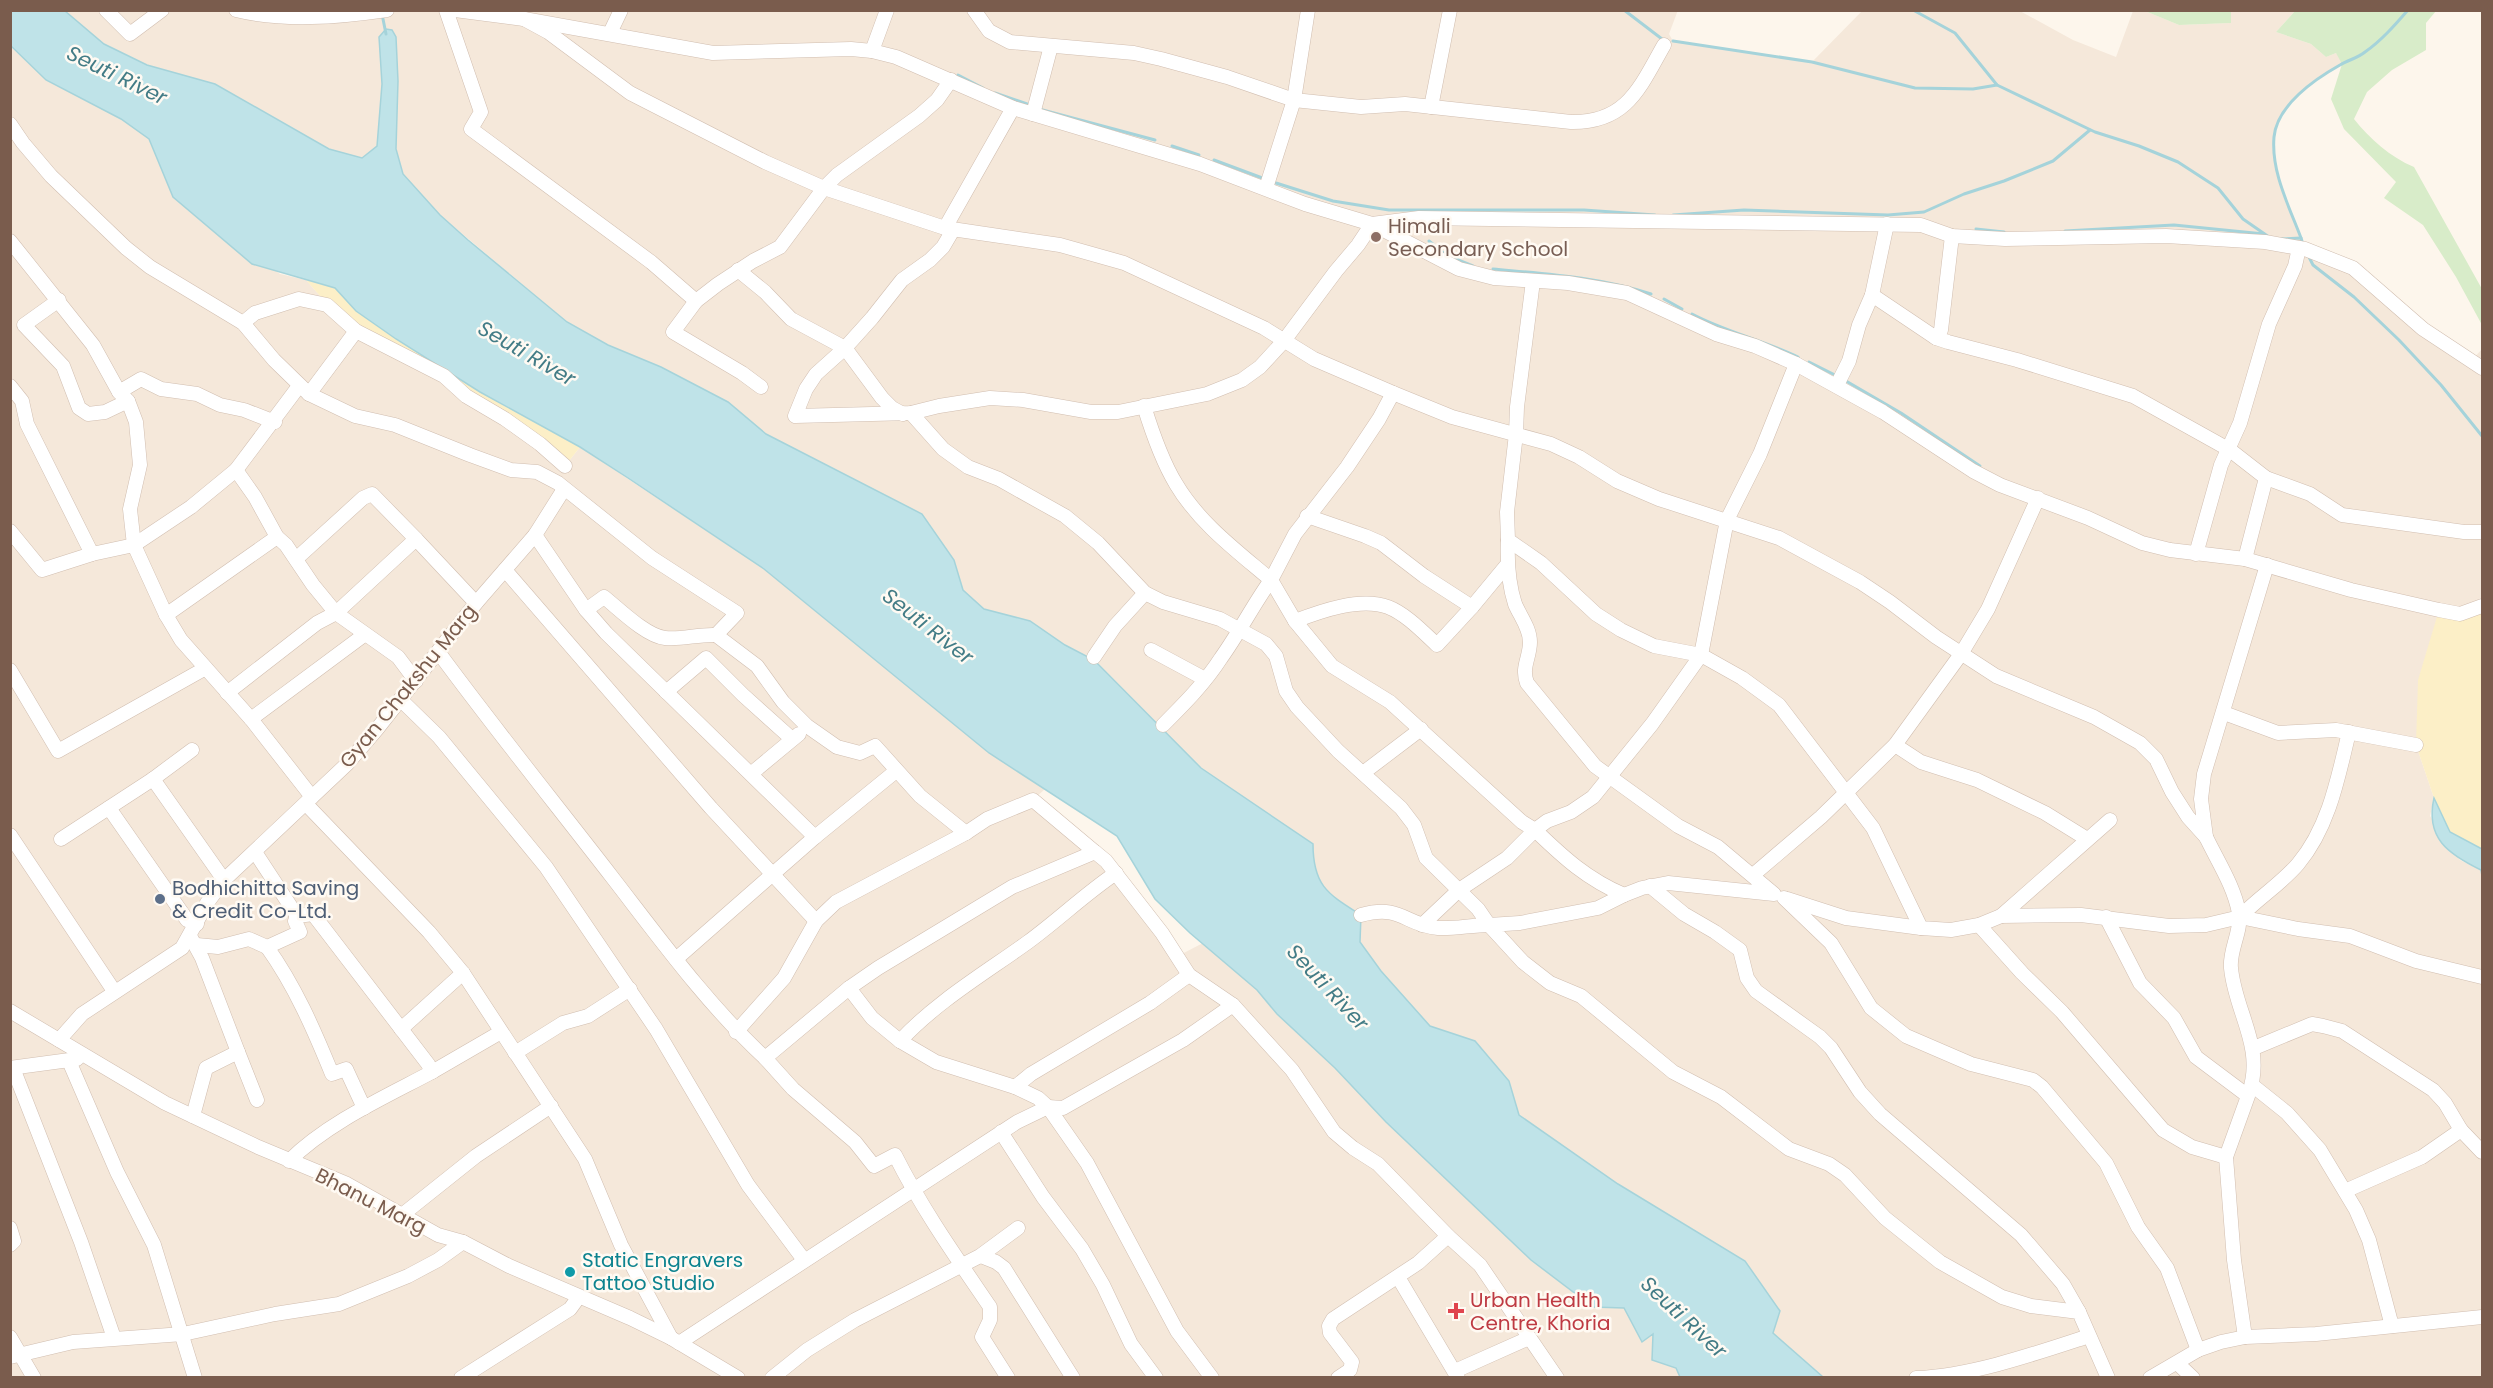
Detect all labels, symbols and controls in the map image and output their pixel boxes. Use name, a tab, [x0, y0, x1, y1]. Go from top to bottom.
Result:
water label: Seuti River	[62, 38, 173, 112]
place label: Himali Secondary School	[1388, 212, 1568, 263]
marker: Himali Secondary School	[1369, 230, 1383, 244]
water label: Seuti River	[473, 313, 582, 393]
water label: Seuti River	[876, 581, 981, 671]
street label: Gyan Chakshu Marg	[333, 598, 483, 774]
place label: Bodhichitta Saving & Credit Co-Ltd.	[172, 874, 359, 925]
marker: Bodhichitta Saving & Credit Co-Ltd.	[153, 892, 167, 906]
water label: Seuti River	[1280, 937, 1376, 1037]
street label: Bhanu Marg	[311, 1161, 431, 1241]
place label: Static Engravers Tattoo Studio	[582, 1246, 743, 1297]
marker: Static Engravers Tattoo Studio	[563, 1265, 577, 1279]
water label: Seuti River	[1634, 1269, 1734, 1365]
place label: Urban Health Centre, Khoria	[1470, 1286, 1611, 1337]
marker: Urban Health Centre, Khoria	[1447, 1302, 1465, 1320]

